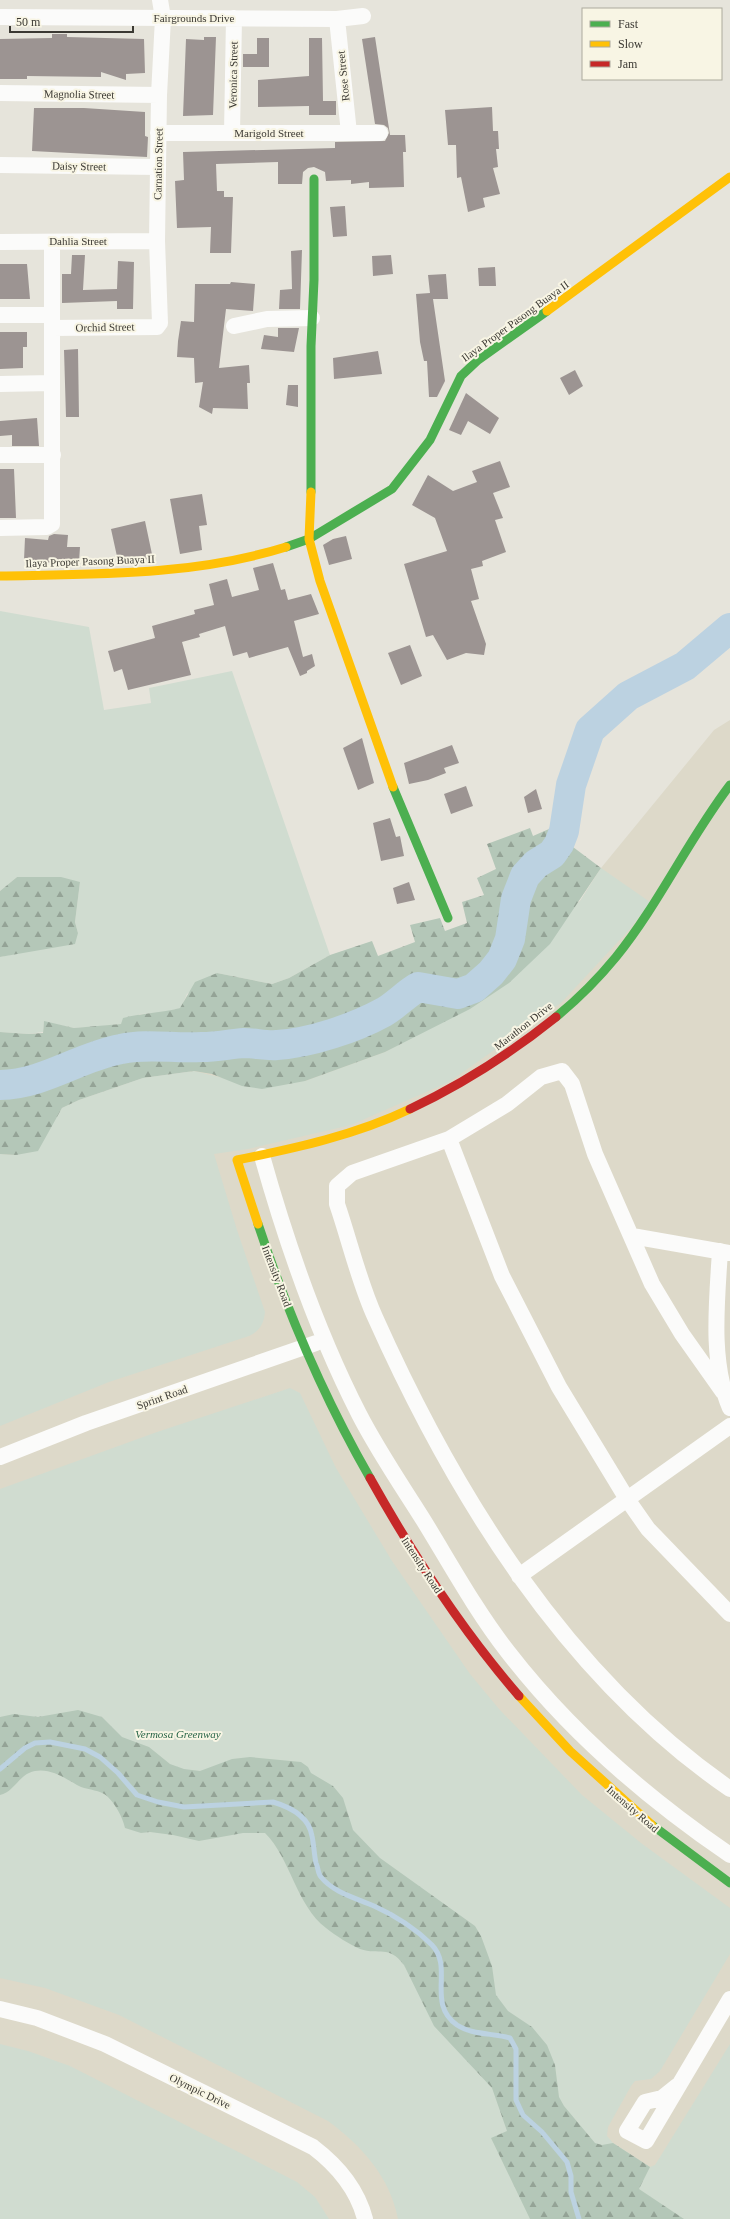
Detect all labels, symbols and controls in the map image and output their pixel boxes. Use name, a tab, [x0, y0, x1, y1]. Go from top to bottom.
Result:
scale bar	[10, 8, 133, 34]
legend	[582, 8, 722, 80]
street label: Fairgrounds Drive	[154, 12, 234, 24]
text: 50 m	[16, 15, 41, 29]
text: Fast	[618, 17, 639, 31]
text: Slow	[618, 37, 643, 51]
street label: Veronica Street	[226, 41, 240, 109]
street label: Rose Street	[334, 50, 352, 102]
text: Jam	[618, 57, 638, 71]
street label: Magnolia Street	[44, 87, 114, 101]
street label: Marigold Street	[234, 127, 304, 139]
street label: Carnation Street	[151, 128, 165, 200]
street label: Daisy Street	[52, 160, 106, 172]
street label: Dahlia Street	[49, 235, 107, 247]
street label: Ilaya Proper Pasong Buaya II	[459, 278, 571, 364]
street label: Orchid Street	[75, 320, 135, 334]
street label: Ilaya Proper Pasong Buaya II	[25, 553, 155, 569]
street label: Marathon Drive	[492, 999, 555, 1052]
street label: Intensity Road	[260, 1244, 294, 1309]
street label: Sprint Road	[135, 1383, 189, 1411]
street label: Intensity Road	[399, 1535, 445, 1596]
park label: Vermosa Greenway	[135, 1728, 221, 1740]
street label: Intensity Road	[605, 1783, 662, 1835]
street label: Olympic Drive	[168, 2071, 233, 2111]

